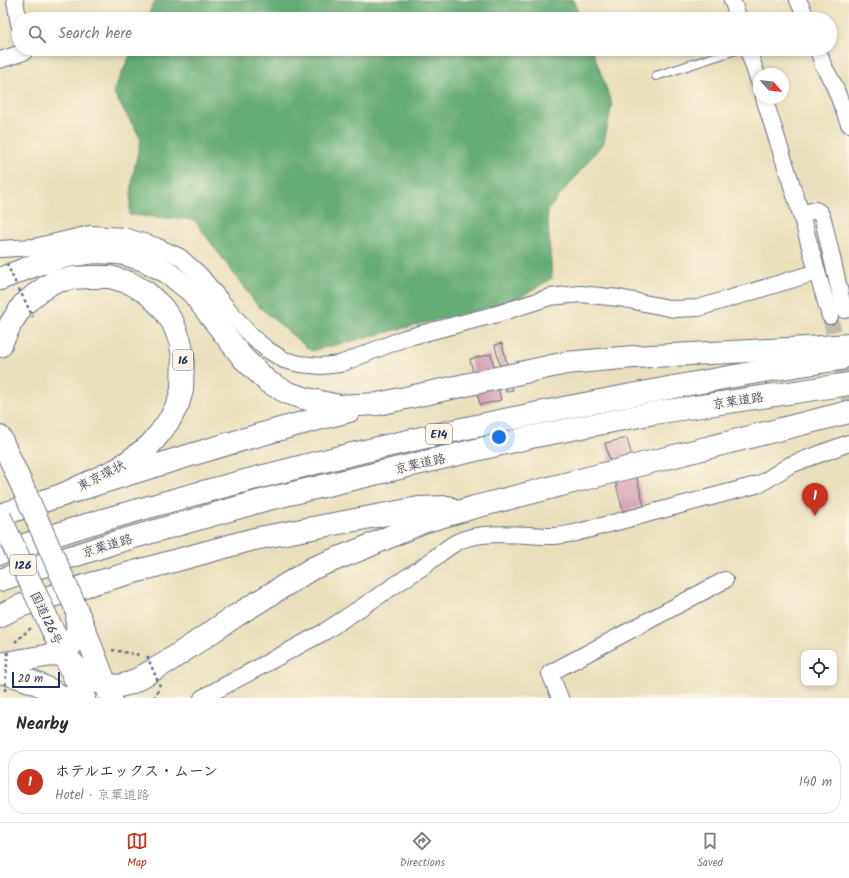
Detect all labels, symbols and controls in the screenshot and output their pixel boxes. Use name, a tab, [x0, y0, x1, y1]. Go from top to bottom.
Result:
search box	[12, 12, 837, 56]
text: Search here	[58, 22, 132, 46]
icon: search	[26, 23, 48, 45]
north arrow	[753, 68, 789, 104]
road number: 16	[173, 350, 193, 370]
street label: 京葉道路	[711, 387, 766, 416]
road number: E14	[426, 424, 452, 444]
your location	[489, 427, 509, 447]
street label: 京葉道路	[393, 448, 448, 481]
street label: 東京環状	[74, 455, 130, 497]
pin: 1	[802, 483, 828, 516]
street label: 京葉道路	[79, 529, 135, 564]
road number: 126	[10, 555, 36, 575]
street label: 国道126号	[24, 588, 67, 649]
map controls	[801, 650, 837, 686]
button: locate	[801, 650, 837, 686]
scale bar	[12, 670, 60, 689]
text: 20 m	[18, 670, 43, 688]
text: Nearby	[16, 711, 68, 738]
text: ホテルエックス・ムーン	[55, 760, 218, 784]
text: 1	[28, 772, 32, 793]
text: 140 m	[799, 772, 832, 793]
text: Hotel · 京葉道路	[55, 785, 149, 806]
tab: Map	[126, 830, 148, 872]
tab: Directions	[400, 830, 445, 872]
tab: Saved	[697, 830, 723, 872]

